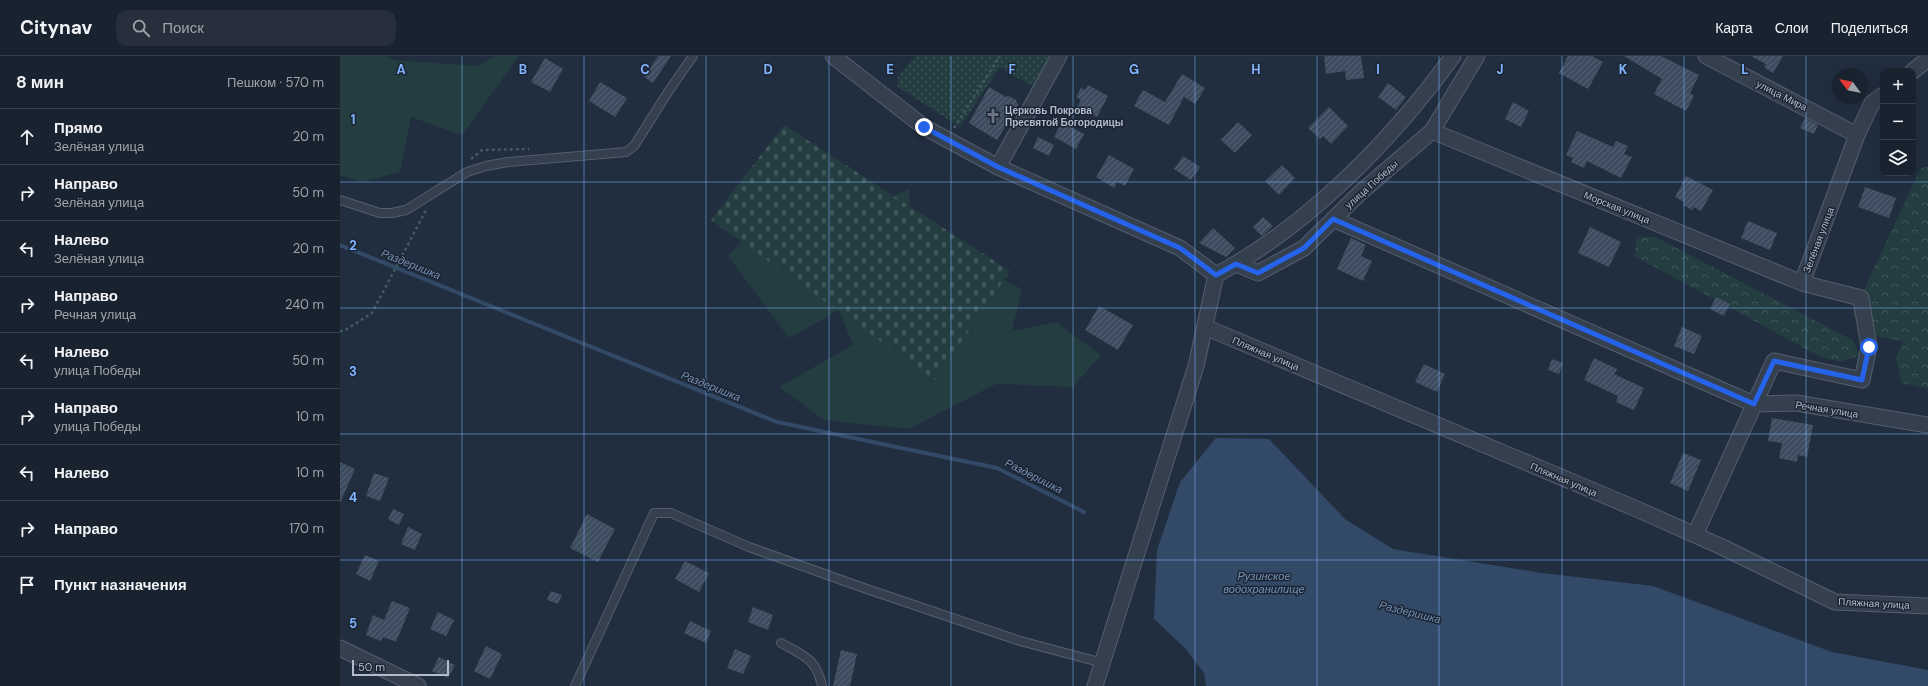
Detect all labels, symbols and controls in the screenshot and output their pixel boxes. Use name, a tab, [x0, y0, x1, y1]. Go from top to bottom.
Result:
search box	[116, 10, 396, 46]
text: Citynav	[20, 15, 92, 40]
icon: search	[130, 17, 152, 39]
text: Поиск	[162, 18, 204, 38]
text: Карта	[1715, 19, 1753, 37]
text: Слои	[1775, 19, 1809, 37]
text: Поделиться	[1831, 19, 1908, 37]
text: A	[396, 61, 406, 78]
text: B	[519, 61, 527, 78]
text: C	[640, 61, 650, 78]
text: D	[763, 61, 773, 78]
text: E	[886, 61, 894, 78]
text: F	[1008, 61, 1016, 78]
text: G	[1129, 61, 1139, 78]
text: H	[1251, 61, 1261, 78]
text: I	[1376, 61, 1380, 78]
text: J	[1496, 61, 1504, 78]
text: K	[1619, 61, 1628, 78]
text: L	[1741, 61, 1749, 78]
north arrow	[1832, 68, 1868, 104]
map controls	[1880, 68, 1916, 176]
button: +	[1880, 68, 1916, 104]
text: 8 мин	[16, 71, 64, 93]
text: Пешком · 570 m	[227, 74, 324, 91]
street label: улица Мира	[1754, 77, 1810, 114]
place label: Церковь Покрова Пресвятой Богородицы	[1005, 104, 1123, 129]
button: −	[1880, 104, 1916, 140]
church icon: Церковь Покрова Пресвятой Богородицы	[984, 107, 1002, 125]
text: 1	[351, 111, 355, 128]
text: Прямо	[54, 118, 103, 138]
route end	[915, 118, 933, 136]
icon: ahead	[16, 126, 38, 148]
text: 20 m	[293, 128, 324, 145]
text: Зелёная улица	[54, 138, 144, 155]
button: layers	[1880, 140, 1916, 176]
street label: улица Победы	[1342, 157, 1401, 212]
text: Направо	[54, 174, 118, 194]
icon: right	[16, 182, 38, 204]
text: 50 m	[292, 184, 324, 201]
street label: Морская улица	[1582, 188, 1652, 227]
text: Зелёная улица	[54, 194, 144, 211]
street label: Зелёная улица	[1800, 205, 1837, 275]
text: Налево	[54, 230, 109, 250]
text: 2	[349, 237, 357, 254]
icon: left	[16, 238, 38, 260]
text: 20 m	[293, 240, 324, 257]
water label: Раздеришка	[379, 246, 443, 282]
text: Зелёная улица	[54, 250, 144, 267]
text: Направо	[54, 286, 118, 306]
icon: right	[16, 294, 38, 316]
text: 240 m	[285, 296, 324, 313]
text: Речная улица	[54, 306, 136, 323]
street label: Пляжная улица	[1230, 333, 1302, 374]
route start	[1860, 338, 1878, 356]
text: Налево	[54, 342, 109, 362]
icon: left	[16, 350, 38, 372]
text: 50 m	[292, 352, 324, 369]
text: улица Победы	[54, 362, 141, 379]
text: 3	[349, 363, 357, 380]
water label: Раздеришка	[679, 368, 743, 404]
text: Направо	[54, 398, 118, 418]
street label: Речная улица	[1795, 398, 1860, 421]
icon: right	[16, 406, 38, 428]
text: 10 m	[296, 408, 324, 425]
text: улица Победы	[54, 418, 141, 435]
water label: Раздеришка	[1003, 455, 1065, 497]
street label: Пляжная улица	[1528, 459, 1600, 500]
icon: left	[16, 462, 38, 484]
text: Налево	[54, 463, 109, 483]
text: 10 m	[296, 464, 324, 481]
text: 4	[349, 489, 357, 506]
icon: right	[16, 518, 38, 540]
text: Направо	[54, 519, 118, 539]
text: 170 m	[289, 520, 324, 537]
water label: Рузинское водохранилище	[1223, 569, 1305, 596]
icon: arrive	[16, 574, 38, 596]
text: Пункт назначения	[54, 575, 187, 595]
street label: Пляжная улица	[1838, 595, 1911, 612]
water label: Раздеришка	[1378, 598, 1442, 626]
text: 5	[349, 615, 357, 632]
scale bar	[352, 658, 449, 677]
text: 50 m	[358, 660, 385, 674]

